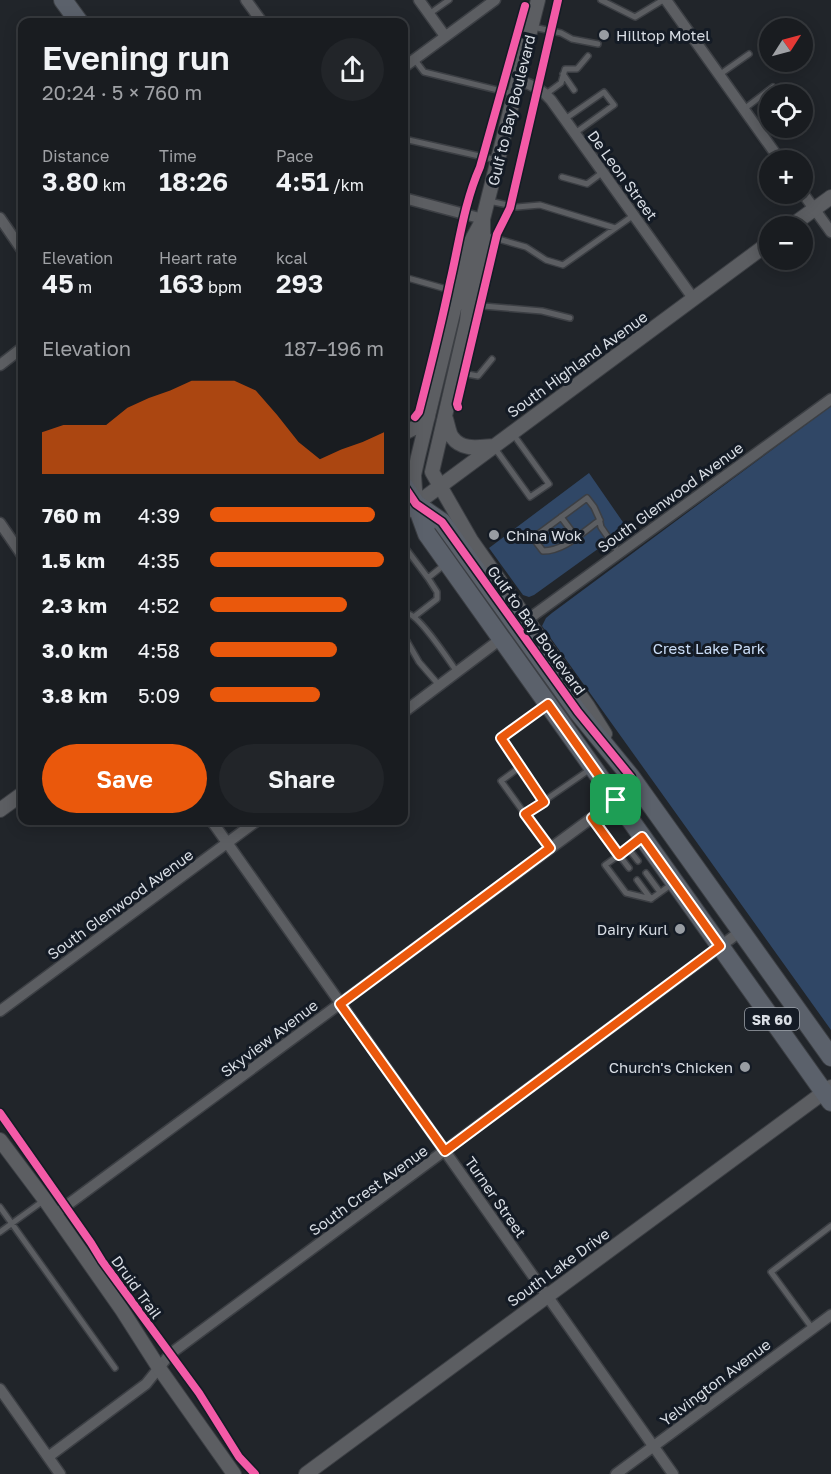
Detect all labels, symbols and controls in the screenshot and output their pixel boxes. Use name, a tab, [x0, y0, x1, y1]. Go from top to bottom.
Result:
north arrow	[759, 18, 813, 72]
map controls	[759, 18, 813, 270]
place label: Hilltop Motel	[616, 26, 710, 44]
marker: Hilltop Motel	[597, 28, 611, 42]
street label: Gulf to Bay Boulevard	[484, 33, 538, 187]
text: Evening run	[42, 38, 230, 77]
button: share	[321, 38, 384, 101]
text: 20:24 · 5 × 760 m	[42, 80, 202, 104]
button: locate	[759, 84, 813, 138]
street label: De Leon Street	[584, 127, 662, 223]
text: Distance	[42, 146, 109, 166]
text: Time	[159, 146, 197, 166]
text: Pace	[276, 146, 313, 166]
button: +	[759, 150, 813, 204]
text: 3.80	[42, 166, 99, 197]
text: 18:26	[159, 166, 228, 197]
text: 4:51	[276, 166, 329, 197]
text: km	[99, 175, 126, 195]
text: /km	[329, 175, 364, 195]
button: −	[759, 216, 813, 270]
text: Elevation	[42, 248, 113, 268]
text: Heart rate	[159, 248, 237, 268]
text: kcal	[276, 248, 308, 268]
text: 45	[42, 268, 74, 299]
text: 163	[159, 268, 204, 299]
text: 293	[276, 268, 324, 299]
text: m	[74, 277, 92, 297]
text: bpm	[204, 277, 242, 297]
street label: South Highland Avenue	[503, 307, 651, 421]
text: Elevation	[42, 336, 131, 360]
text: 187–196 m	[284, 336, 384, 360]
street label: South Glenwood Avenue	[594, 438, 747, 556]
text: 760 m	[42, 503, 101, 527]
text: 4:39	[138, 503, 180, 527]
place label: China Wok	[506, 526, 583, 544]
marker: China Wok	[487, 528, 501, 542]
text: 1.5 km	[42, 548, 105, 572]
text: 4:35	[138, 548, 180, 572]
street label: Gulf to Bay Boulevard	[484, 562, 590, 698]
text: 2.3 km	[42, 593, 107, 617]
text: 4:52	[138, 593, 179, 617]
text: 3.0 km	[42, 638, 108, 662]
text: 4:58	[138, 638, 180, 662]
park label: Crest Lake Park	[653, 639, 766, 657]
text: 3.8 km	[42, 683, 108, 707]
text: 5:09	[138, 683, 180, 707]
button: Save	[42, 744, 207, 813]
button: Share	[219, 744, 384, 813]
pin	[590, 774, 641, 825]
icon: arrive	[599, 783, 632, 816]
street label: South Glenwood Avenue	[44, 845, 197, 963]
place label: Dairy Kurl	[597, 920, 668, 938]
marker: Dairy Kurl	[673, 922, 687, 936]
street label: Skyview Avenue	[217, 995, 321, 1080]
road number: SR 60	[745, 1008, 799, 1030]
place label: Church's Chicken	[609, 1058, 733, 1076]
marker: Church's Chicken	[738, 1060, 752, 1074]
street label: South Crest Avenue	[305, 1141, 431, 1239]
street label: Turner Street	[461, 1153, 531, 1241]
street label: South Lake Drive	[504, 1224, 613, 1310]
street label: Druid Trail	[108, 1252, 166, 1322]
street label: Yelvington Avenue	[656, 1334, 774, 1429]

